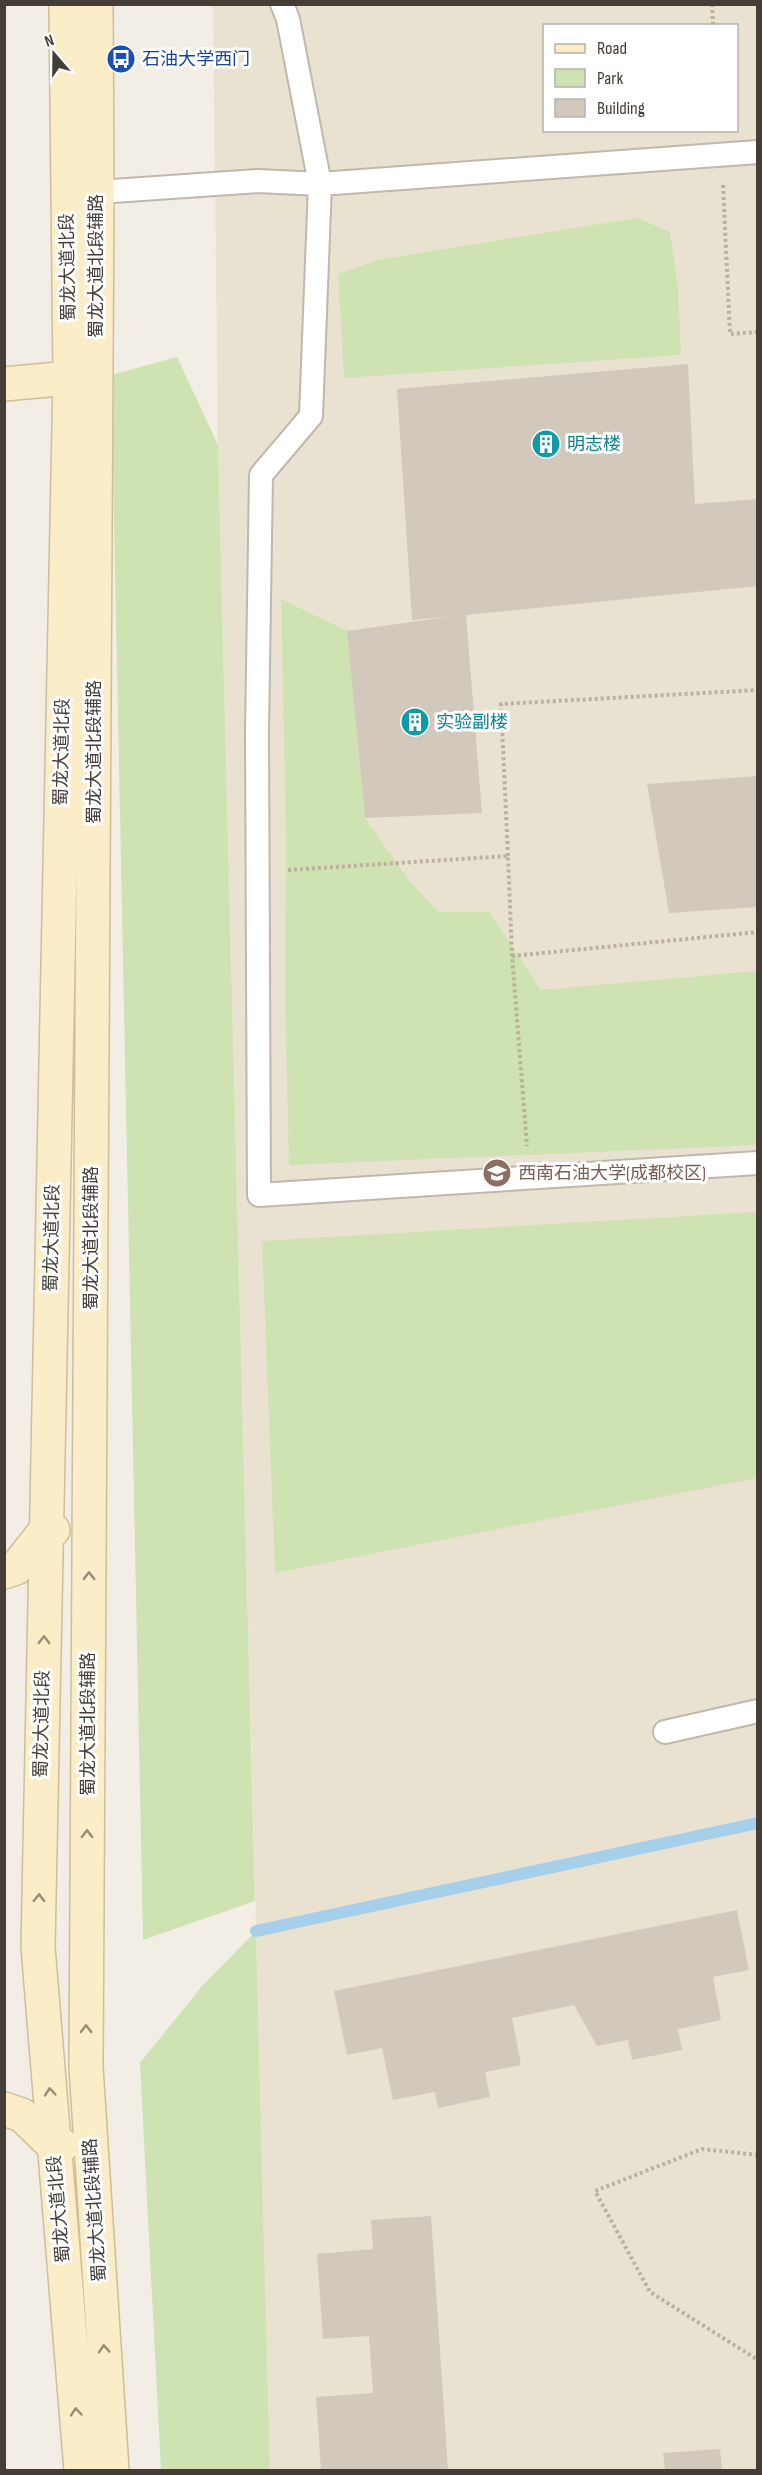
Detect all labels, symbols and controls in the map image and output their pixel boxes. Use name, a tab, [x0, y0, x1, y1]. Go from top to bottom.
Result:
north arrow	[24, 24, 84, 84]
legend	[543, 24, 738, 132]
text: N	[42, 31, 57, 52]
text: Road	[597, 38, 627, 59]
bus stop icon: 石油大学西门	[105, 43, 137, 75]
place label: 石油大学西门	[142, 49, 250, 70]
text: Park	[597, 68, 623, 89]
text: Building	[597, 98, 645, 119]
street label: 蜀龙大道北段辅路	[86, 194, 107, 338]
street label: 蜀龙大道北段	[57, 213, 79, 321]
building icon: 明志楼	[530, 428, 562, 460]
place label: 明志楼	[567, 434, 621, 455]
street label: 蜀龙大道北段辅路	[84, 680, 105, 824]
street label: 蜀龙大道北段	[51, 698, 73, 806]
building icon: 实验副楼	[399, 706, 431, 738]
place label: 实验副楼	[436, 712, 508, 733]
school or university icon: 西南石油大学(成都校区)	[481, 1157, 513, 1189]
place label: 西南石油大学(成都校区)	[518, 1163, 706, 1184]
street label: 蜀龙大道北段辅路	[81, 1166, 102, 1310]
street label: 蜀龙大道北段	[41, 1184, 63, 1292]
one-way arrow	[83, 1571, 95, 1580]
one-way arrow	[38, 1635, 50, 1644]
street label: 蜀龙大道北段辅路	[78, 1652, 99, 1796]
street label: 蜀龙大道北段	[31, 1670, 53, 1778]
one-way arrow	[81, 1829, 93, 1838]
one-way arrow	[33, 1893, 45, 1902]
one-way arrow	[80, 2024, 92, 2033]
one-way arrow	[43, 2088, 56, 2097]
street label: 蜀龙大道北段辅路	[80, 2137, 110, 2283]
street label: 蜀龙大道北段	[44, 2154, 74, 2264]
one-way arrow	[98, 2345, 111, 2354]
one-way arrow	[70, 2408, 83, 2417]

